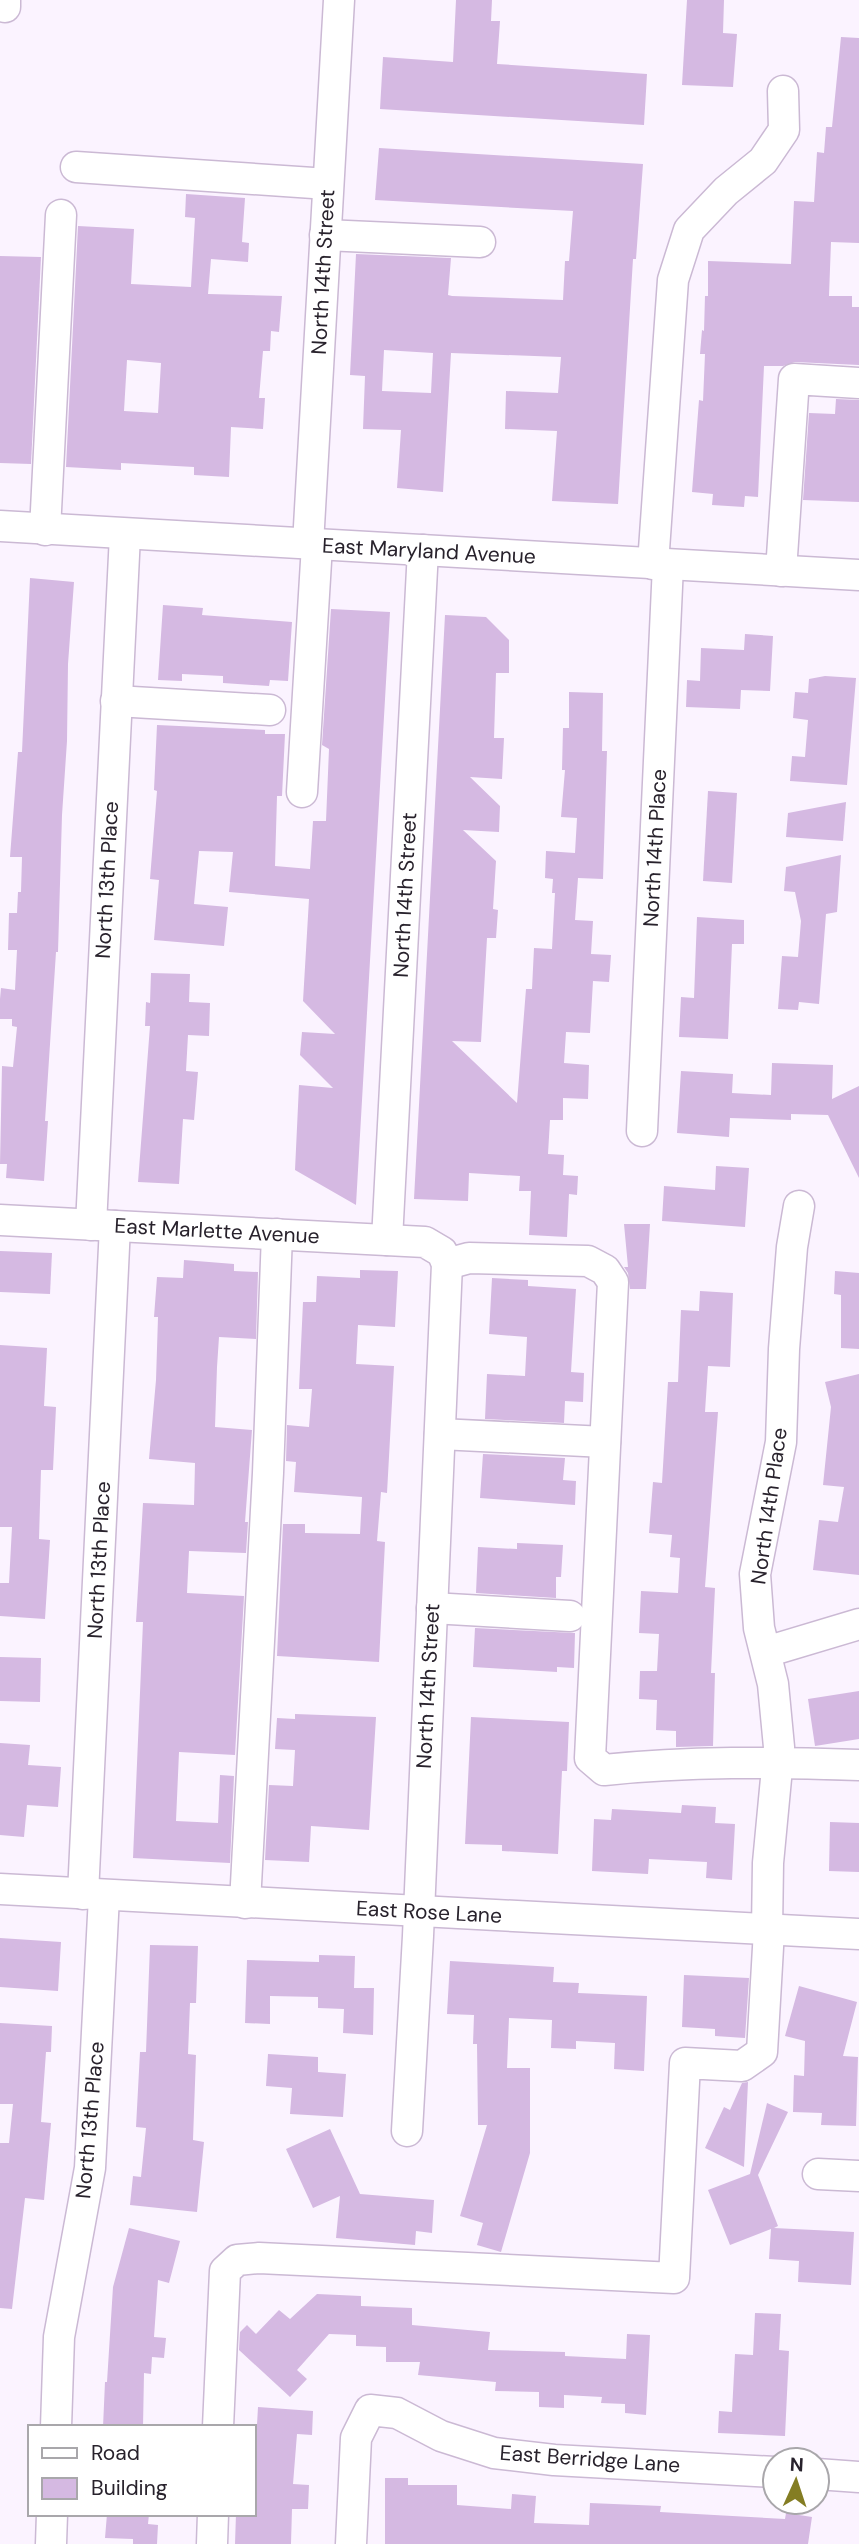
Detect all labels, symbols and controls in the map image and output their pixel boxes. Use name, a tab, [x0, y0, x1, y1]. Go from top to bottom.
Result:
street label: North 14th Street	[305, 189, 341, 355]
street label: East Maryland Avenue	[321, 531, 537, 571]
street label: North 14th Place	[637, 768, 673, 928]
street label: North 13th Place	[89, 800, 125, 959]
street label: North 14th Street	[387, 812, 423, 978]
street label: East Marlette Avenue	[114, 1212, 320, 1250]
street label: North 14th Place	[744, 1426, 794, 1586]
street label: North 13th Place	[81, 1480, 117, 1639]
street label: North 14th Street	[410, 1603, 446, 1769]
street label: East Rose Lane	[355, 1894, 503, 1930]
street label: North 13th Place	[69, 2040, 111, 2200]
legend	[28, 2425, 256, 2516]
text: Road	[91, 2439, 140, 2467]
street label: East Berridge Lane	[499, 2439, 681, 2479]
north arrow	[761, 2446, 831, 2516]
text: N	[789, 2452, 804, 2477]
text: Building	[91, 2474, 168, 2502]

